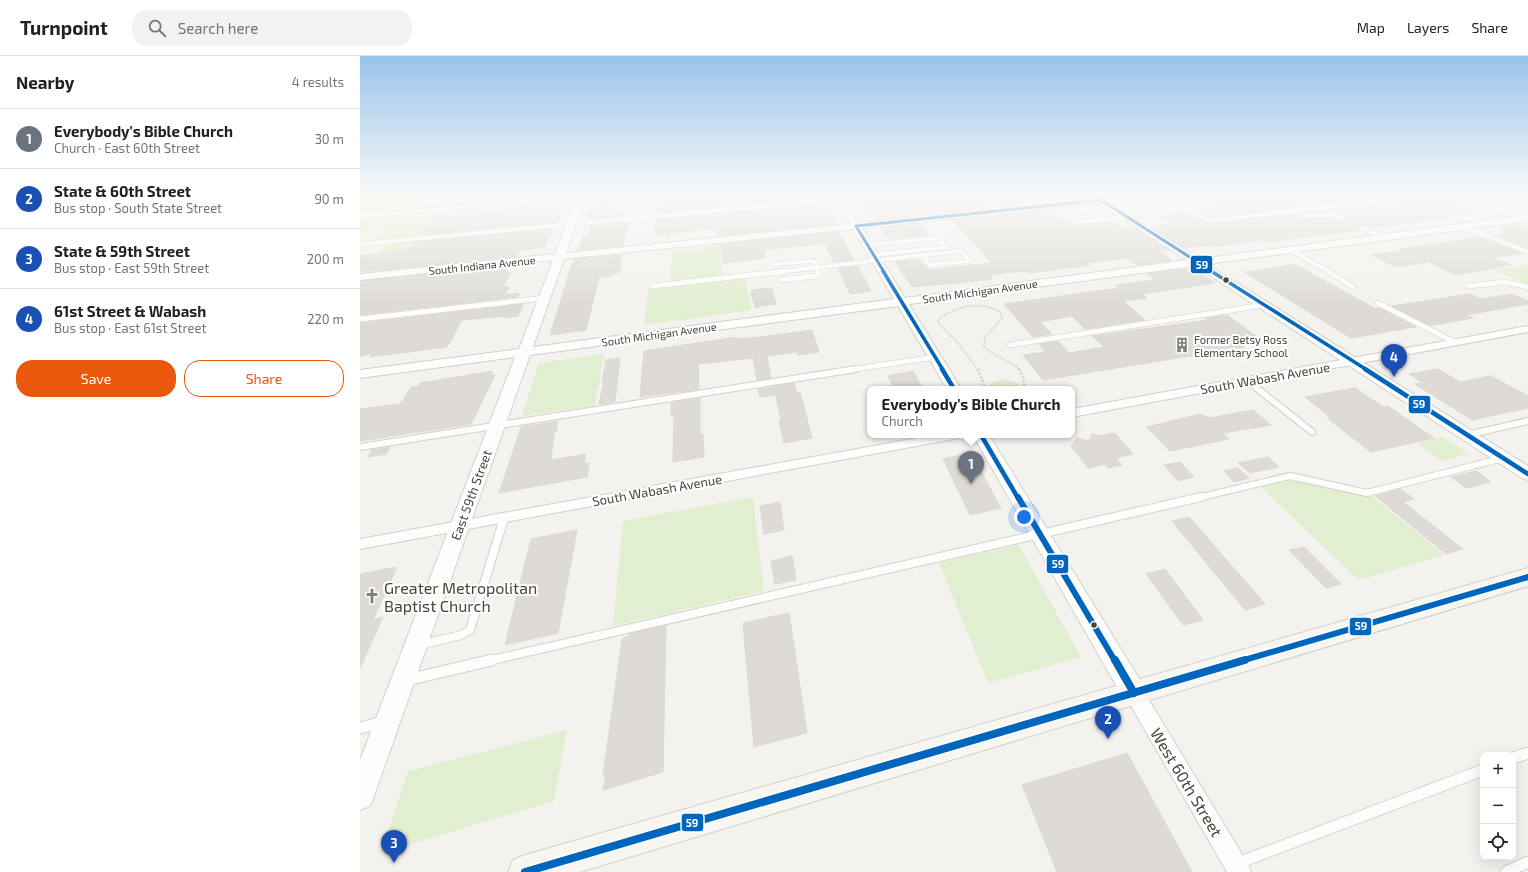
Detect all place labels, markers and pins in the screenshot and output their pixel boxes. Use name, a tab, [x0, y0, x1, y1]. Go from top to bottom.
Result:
unlabelled marker	[1221, 275, 1231, 285]
place label: Former Betsy Ross Elementary School	[1194, 333, 1288, 359]
building icon: Former Betsy Ross Elementary School	[1173, 336, 1191, 354]
pin: 4	[1381, 344, 1407, 377]
pin: 1	[958, 451, 984, 484]
place label: Greater Metropolitan Baptist Church	[384, 578, 537, 615]
church icon: Greater Metropolitan Baptist Church	[363, 587, 381, 605]
unlabelled marker	[1089, 620, 1099, 630]
pin: 2	[1095, 706, 1121, 739]
pin: 3	[381, 830, 407, 863]

